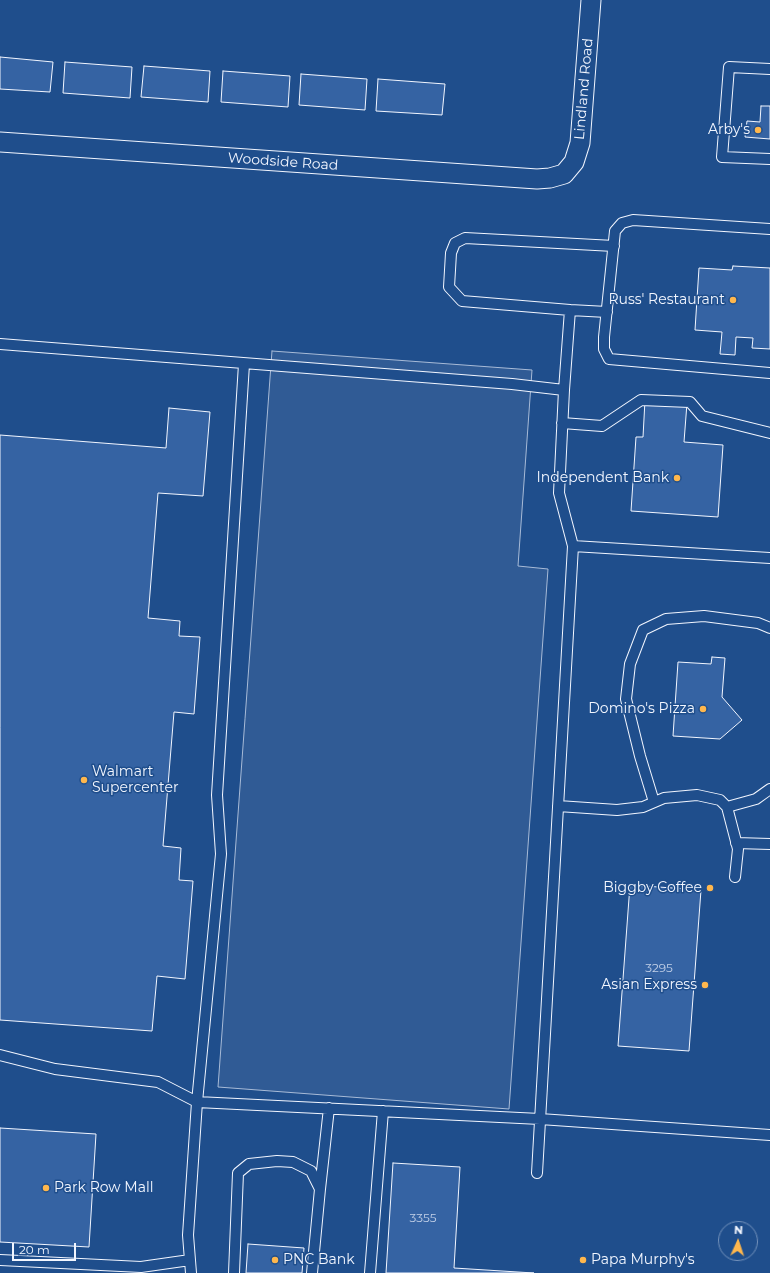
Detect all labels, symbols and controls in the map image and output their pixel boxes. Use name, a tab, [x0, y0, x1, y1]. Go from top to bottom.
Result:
street label: Lindland Road	[571, 37, 597, 141]
place label: Arby's	[708, 122, 750, 138]
marker: Arby's	[753, 125, 763, 135]
street label: Woodside Road	[227, 150, 339, 174]
place label: Russ' Restaurant	[608, 292, 725, 308]
marker: Russ' Restaurant	[728, 295, 738, 305]
place label: Independent Bank	[537, 470, 669, 486]
marker: Independent Bank	[672, 473, 682, 483]
place label: Domino's Pizza	[588, 701, 695, 717]
marker: Domino's Pizza	[698, 704, 708, 714]
place label: Walmart Supercenter	[92, 764, 179, 796]
marker: Walmart Supercenter	[79, 775, 89, 785]
place label: Biggby Coffee	[603, 880, 702, 896]
marker: Biggby Coffee	[705, 883, 715, 893]
house number: 3295	[645, 961, 673, 975]
place label: Asian Express	[601, 977, 697, 993]
marker: Asian Express	[700, 980, 710, 990]
place label: Park Row Mall	[54, 1180, 153, 1196]
marker: Park Row Mall	[41, 1183, 51, 1193]
house number: 3355	[410, 1211, 436, 1225]
north arrow	[718, 1221, 758, 1261]
text: N	[734, 1223, 743, 1237]
scale bar	[14, 1235, 78, 1261]
text: 20 m	[19, 1242, 50, 1257]
place label: PNC Bank	[283, 1252, 355, 1268]
place label: Papa Murphy's	[591, 1252, 695, 1268]
marker: PNC Bank	[270, 1255, 280, 1265]
marker: Papa Murphy's	[578, 1255, 588, 1265]

